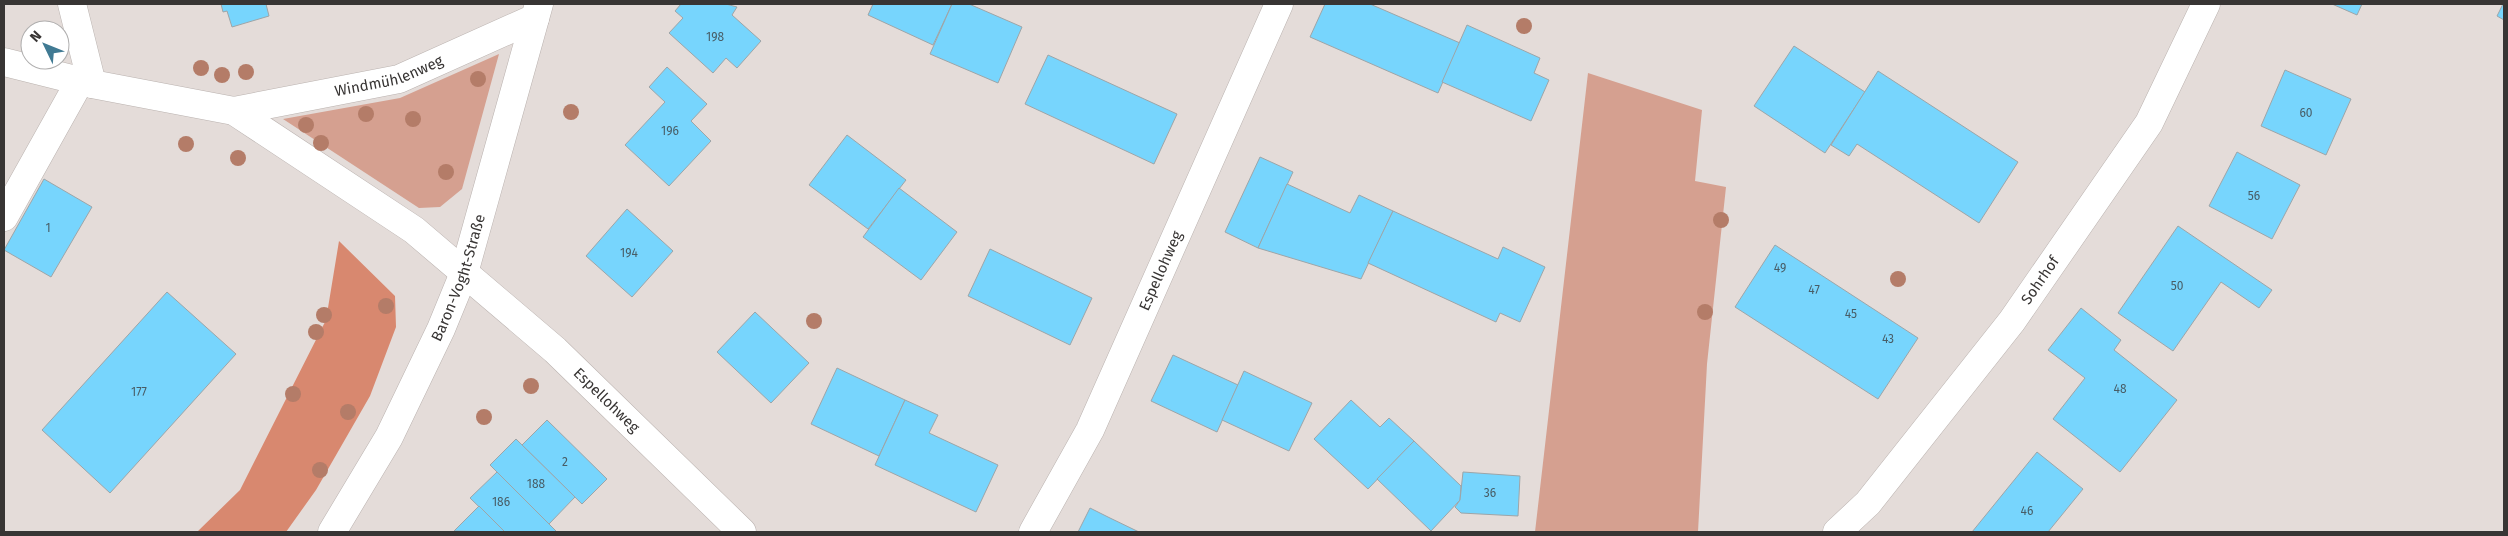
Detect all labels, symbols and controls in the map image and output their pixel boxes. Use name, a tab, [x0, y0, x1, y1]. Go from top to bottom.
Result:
north arrow	[20, 20, 70, 70]
text: N	[26, 27, 45, 46]
house number: 198	[706, 30, 724, 44]
street label: Windmühlenweg	[333, 51, 446, 100]
house number: 60	[2299, 106, 2313, 120]
house number: 196	[661, 124, 679, 138]
house number: 56	[2248, 189, 2260, 203]
street label: Baron-Voght-Straße	[427, 212, 489, 344]
house number: 1	[45, 221, 51, 235]
street label: Espellohweg	[1135, 228, 1186, 313]
house number: 194	[620, 246, 638, 260]
street label: Sohrhof	[2017, 252, 2064, 308]
house number: 49	[1774, 261, 1786, 275]
house number: 50	[2171, 279, 2184, 293]
house number: 47	[1808, 283, 1820, 297]
house number: 45	[1845, 307, 1857, 321]
house number: 43	[1882, 332, 1894, 346]
street label: Espellohweg	[570, 364, 643, 436]
house number: 48	[2114, 382, 2127, 396]
house number: 177	[131, 385, 147, 399]
house number: 2	[562, 455, 568, 469]
house number: 188	[527, 477, 546, 491]
house number: 36	[1484, 486, 1496, 500]
house number: 186	[492, 495, 510, 509]
house number: 46	[2021, 504, 2033, 518]

